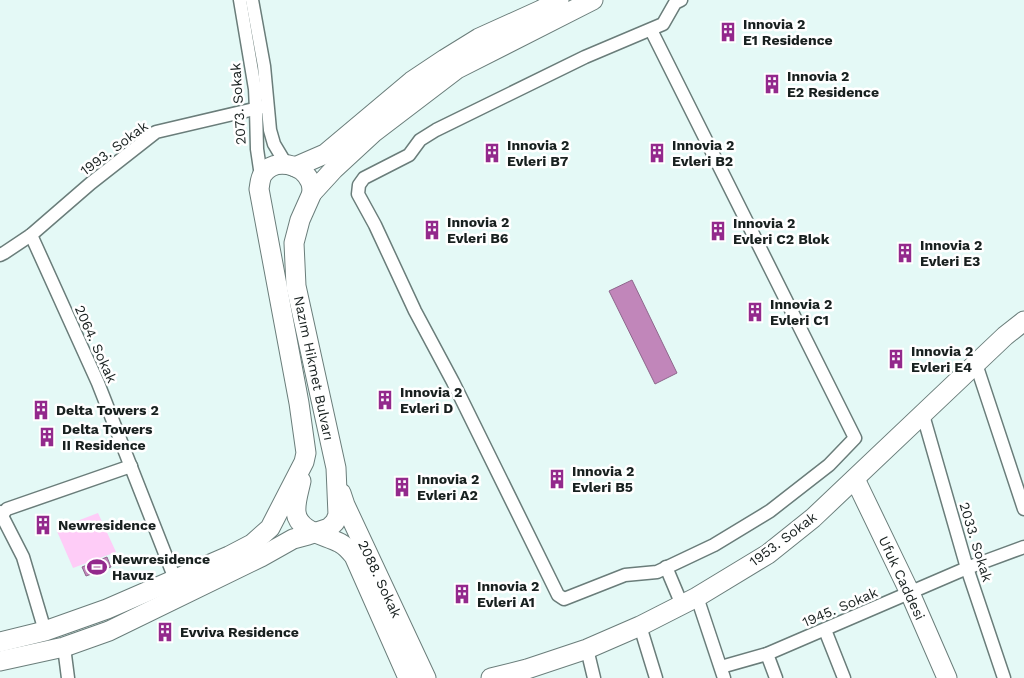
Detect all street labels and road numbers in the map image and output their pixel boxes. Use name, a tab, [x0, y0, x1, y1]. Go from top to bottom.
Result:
street label: 2073. Sokak	[227, 62, 249, 146]
street label: 1993. Sokak	[77, 117, 151, 179]
street label: Nazım Hikmet Bulvarı	[291, 294, 337, 442]
street label: 2064. Sokak	[72, 303, 120, 385]
street label: 2033. Sokak	[956, 500, 996, 584]
street label: 1953. Sokak	[746, 509, 820, 569]
street label: Ufuk Caddesi	[876, 534, 928, 622]
street label: 2088. Sokak	[355, 538, 405, 620]
street label: 1945. Sokak	[800, 584, 880, 630]

